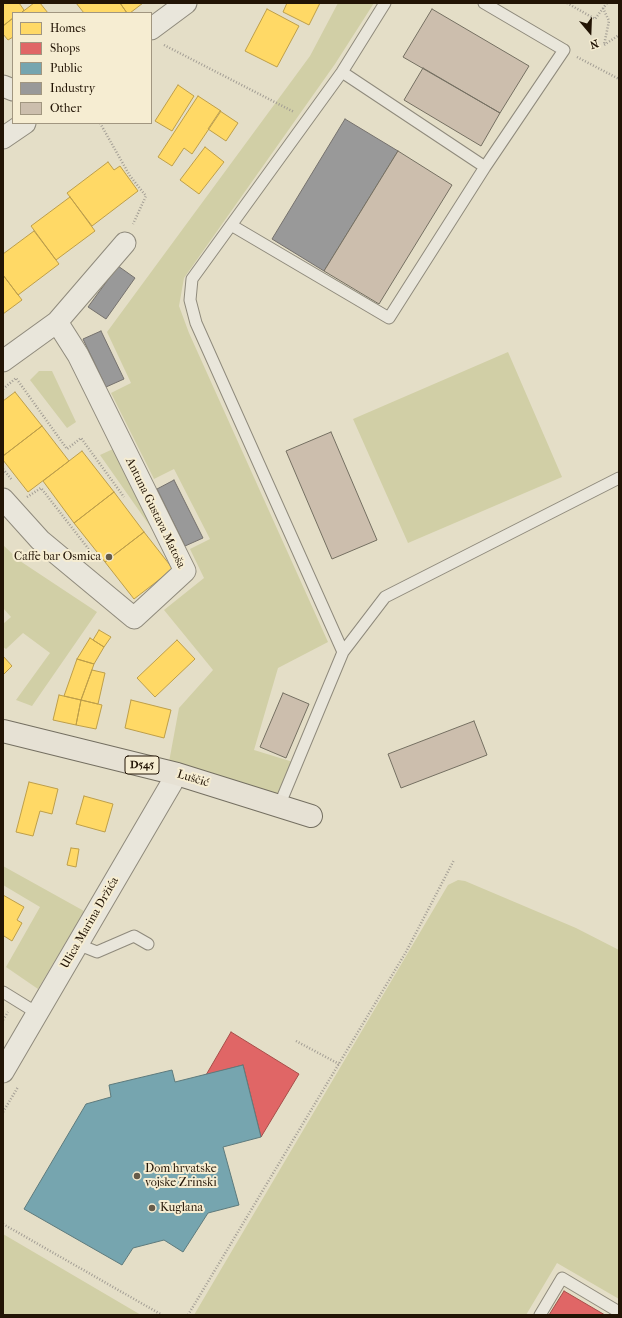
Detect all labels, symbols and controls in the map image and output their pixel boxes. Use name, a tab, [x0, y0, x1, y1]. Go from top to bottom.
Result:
legend	[12, 12, 152, 124]
north arrow	[570, 12, 610, 52]
text: Homes	[50, 21, 86, 35]
text: N	[588, 36, 600, 51]
text: Shops	[50, 41, 80, 55]
text: Public	[50, 61, 82, 75]
text: Industry	[50, 81, 95, 95]
text: Other	[50, 101, 82, 115]
street label: Antuna Gustava Matoša	[122, 455, 188, 571]
place label: Caffe bar Osmica	[14, 550, 101, 564]
marker: Caffe bar Osmica	[104, 552, 114, 562]
road number: D545	[125, 756, 159, 774]
street label: Luščić	[175, 767, 211, 791]
street label: Ulica Marina Držića	[58, 875, 122, 971]
place label: Dom hrvatske vojske Zrinski	[145, 1162, 217, 1190]
marker: Dom hrvatske vojske Zrinski	[132, 1171, 142, 1181]
place label: Kuglana	[160, 1201, 203, 1215]
marker: Kuglana	[147, 1203, 157, 1213]

